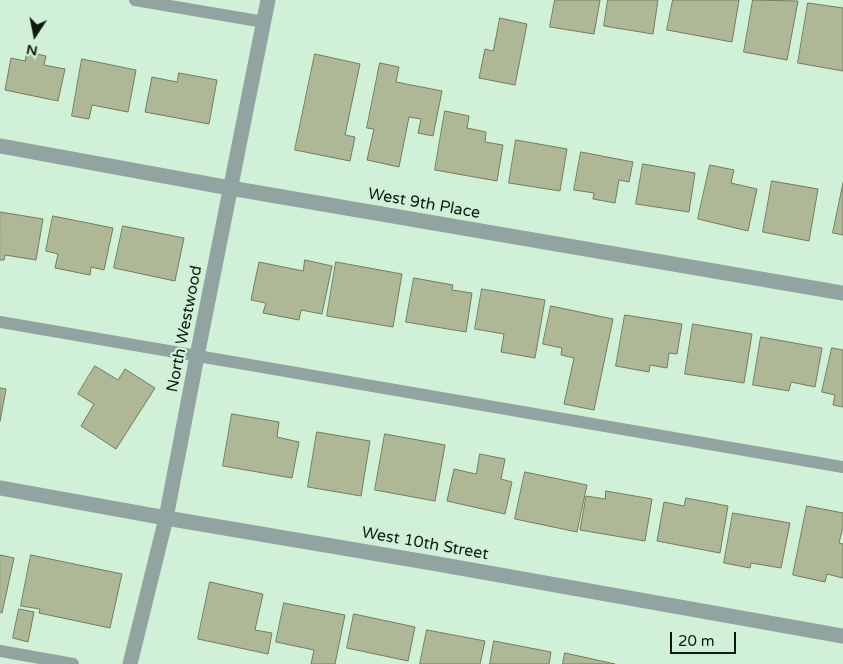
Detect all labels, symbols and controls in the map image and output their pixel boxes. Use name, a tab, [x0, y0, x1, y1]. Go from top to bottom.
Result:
north arrow	[10, 10, 60, 60]
text: N	[25, 41, 39, 60]
street label: West 9th Place	[366, 185, 482, 223]
street label: North Westwood	[163, 264, 207, 394]
street label: West 10th Street	[360, 523, 490, 565]
scale bar	[673, 622, 739, 654]
text: 20 m	[678, 632, 715, 650]

